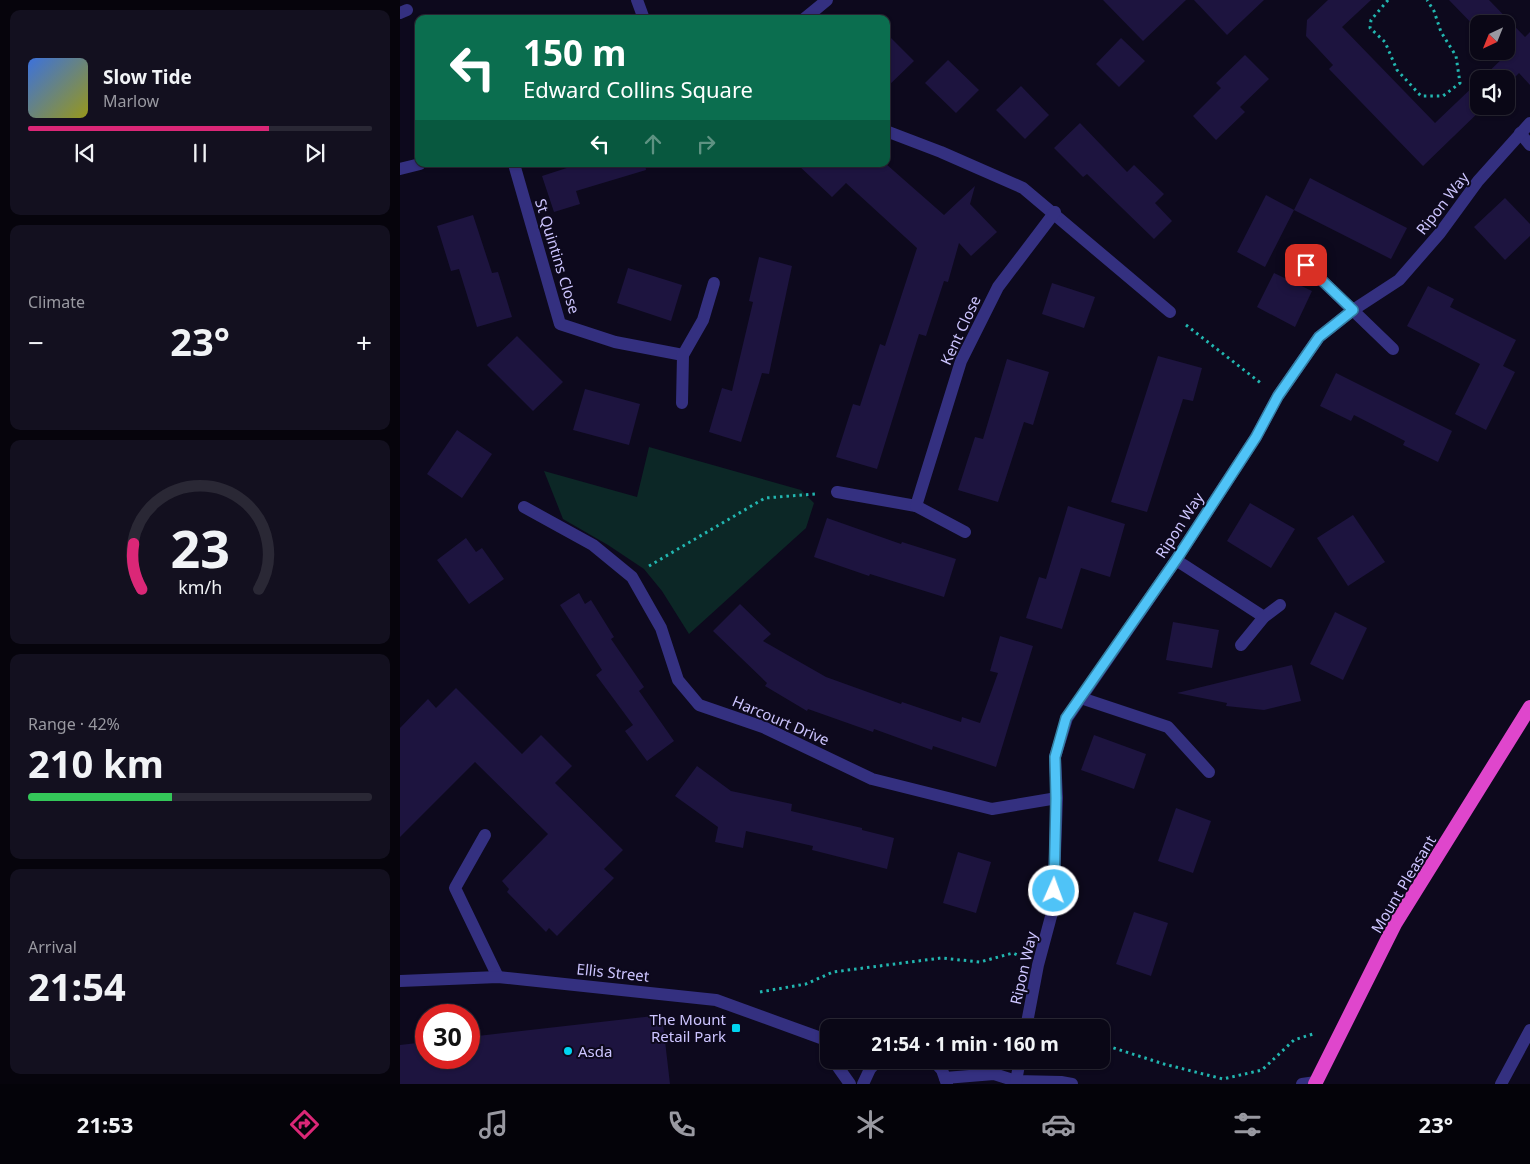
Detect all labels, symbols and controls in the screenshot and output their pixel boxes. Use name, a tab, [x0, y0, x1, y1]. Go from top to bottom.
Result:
north arrow	[1470, 15, 1515, 60]
map controls	[1470, 15, 1515, 115]
text: 150 m	[523, 29, 626, 76]
icon: left	[440, 35, 505, 100]
text: Slow Tide	[103, 64, 192, 90]
button: sound	[1470, 70, 1515, 115]
text: Edward Collins Square	[523, 74, 753, 104]
text: Marlow	[103, 90, 159, 112]
icon: left	[586, 130, 614, 158]
icon: ahead	[639, 130, 667, 158]
icon: right	[692, 130, 720, 158]
icon: previous	[71, 139, 99, 167]
icon: pause	[186, 139, 214, 167]
icon: next	[301, 139, 329, 167]
street label: Ripon Way	[1411, 167, 1473, 238]
street label: St Quintins Close	[531, 196, 585, 316]
pin	[1285, 244, 1327, 286]
icon: arrive	[1292, 251, 1320, 279]
text: Climate	[28, 291, 85, 313]
street label: Kent Close	[935, 292, 985, 368]
text: 23°	[170, 315, 230, 367]
text: −	[28, 323, 44, 361]
text: +	[356, 323, 372, 361]
street label: Ripon Way	[1150, 488, 1208, 562]
text: 23	[170, 512, 230, 583]
text: km/h	[178, 575, 222, 599]
street label: Harcourt Drive	[729, 691, 833, 749]
text: Range · 42%	[28, 713, 120, 735]
text: 210 km	[28, 737, 164, 789]
street label: Mount Pleasant	[1366, 831, 1440, 937]
position arrow	[1027, 864, 1079, 916]
street label: Ripon Way	[1005, 929, 1041, 1006]
text: Arrival	[28, 936, 77, 958]
street label: Ellis Street	[576, 958, 651, 986]
text: 21:54	[28, 960, 126, 1012]
speed limit sign: 30	[415, 1004, 480, 1069]
place label: The Mount Retail Park	[649, 1009, 727, 1046]
marker: The Mount Retail Park	[730, 1022, 742, 1034]
text: 21:54 · 1 min · 160 m	[871, 1031, 1059, 1057]
place label: Asda	[578, 1041, 612, 1061]
marker: Asda	[562, 1045, 574, 1057]
icon: directions	[287, 1107, 322, 1142]
icon: music	[476, 1107, 511, 1142]
icon: phone	[664, 1107, 699, 1142]
icon: climate	[853, 1107, 888, 1142]
icon: car	[1041, 1107, 1076, 1142]
icon: filters	[1230, 1107, 1265, 1142]
text: 21:53	[77, 1109, 133, 1139]
text: 23°	[1419, 1109, 1453, 1139]

